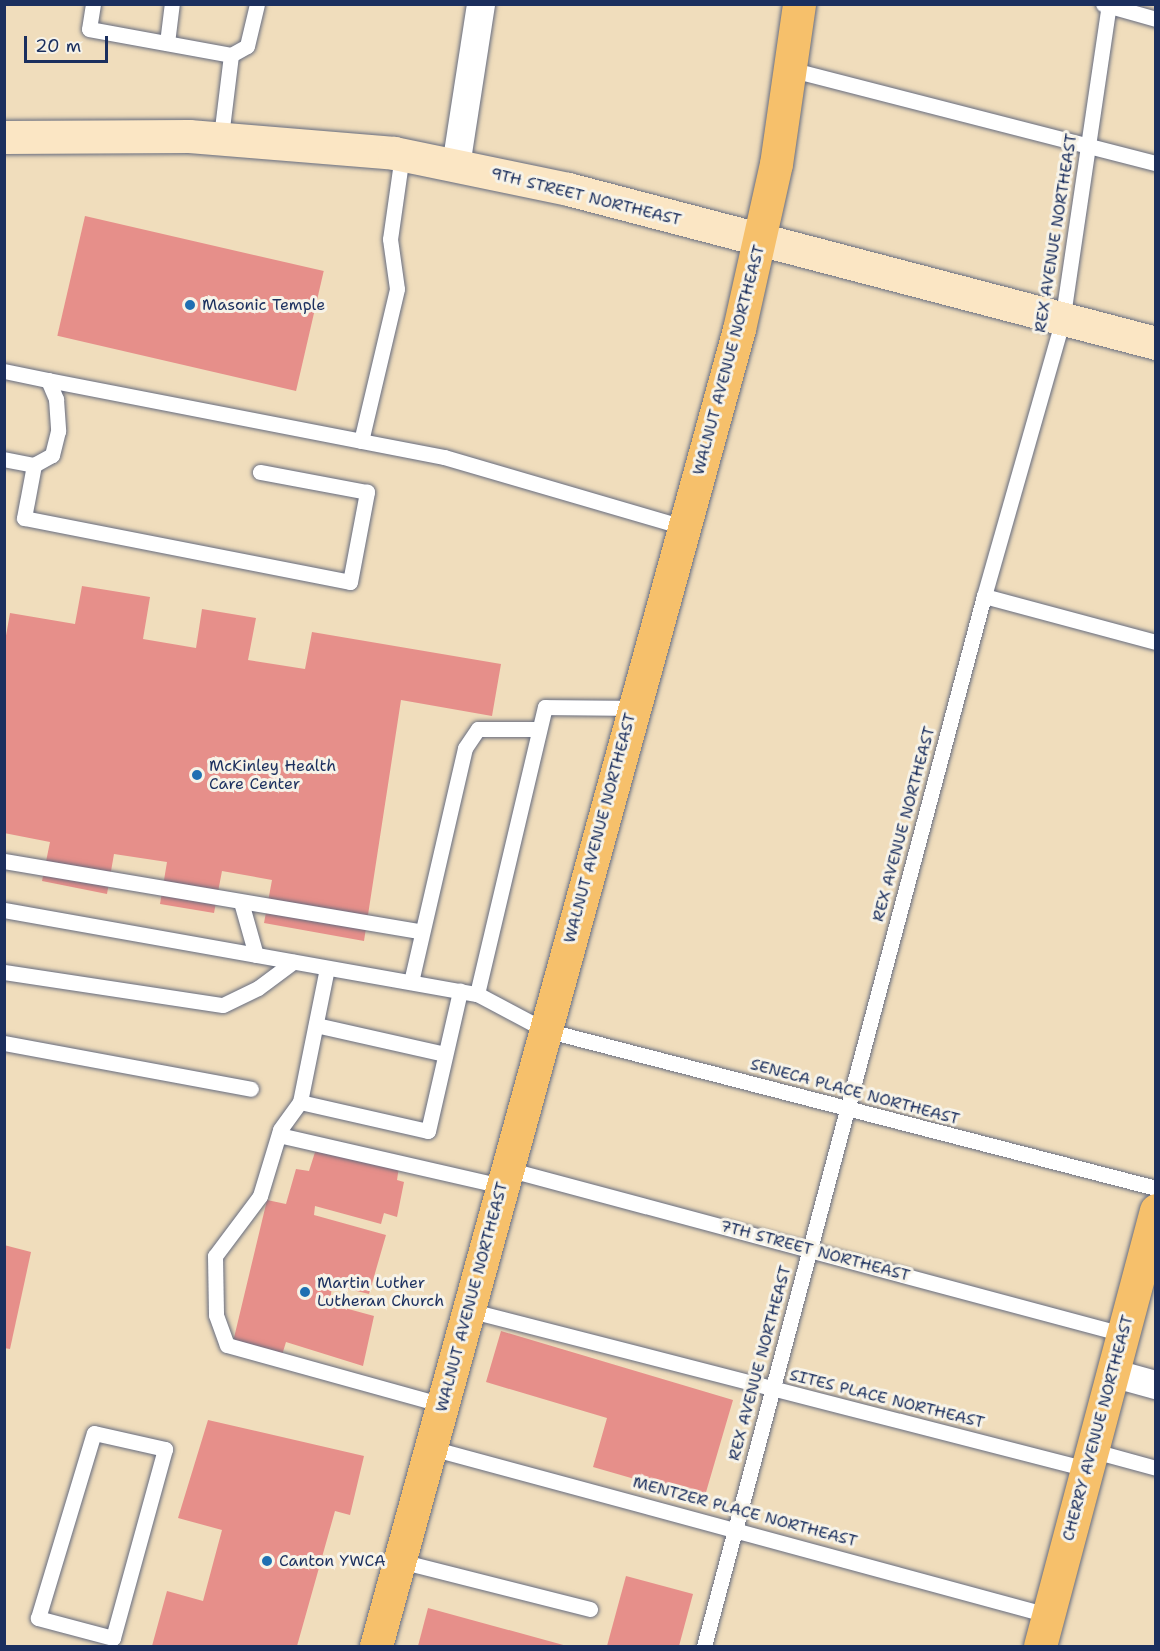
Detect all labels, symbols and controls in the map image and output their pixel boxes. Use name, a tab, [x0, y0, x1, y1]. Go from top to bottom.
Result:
scale bar	[27, 24, 111, 62]
text: 20 m	[35, 34, 81, 58]
street label: REX AVENUE NORTHEAST	[1031, 132, 1081, 334]
street label: 9TH STREET NORTHEAST	[489, 164, 683, 230]
street label: WALNUT AVENUE NORTHEAST	[689, 243, 769, 477]
place label: Masonic Temple	[202, 295, 325, 315]
marker: Masonic Temple	[183, 298, 197, 312]
street label: WALNUT AVENUE NORTHEAST	[560, 711, 640, 945]
street label: REX AVENUE NORTHEAST	[869, 724, 939, 924]
place label: McKinley Health Care Center	[209, 756, 336, 794]
marker: McKinley Health Care Center	[190, 768, 204, 782]
street label: SENECA PLACE NORTHEAST	[748, 1055, 962, 1129]
street label: WALNUT AVENUE NORTHEAST	[432, 1180, 512, 1414]
street label: 7TH STREET NORTHEAST	[718, 1216, 912, 1286]
street label: REX AVENUE NORTHEAST	[725, 1263, 795, 1463]
place label: Martin Luther Lutheran Church	[317, 1273, 444, 1311]
marker: Martin Luther Lutheran Church	[298, 1285, 312, 1299]
street label: CHERRY AVENUE NORTHEAST	[1059, 1313, 1137, 1543]
street label: SITES PLACE NORTHEAST	[787, 1365, 987, 1433]
street label: MENTZER PLACE NORTHEAST	[631, 1473, 859, 1551]
place label: Canton YWCA	[279, 1551, 386, 1571]
marker: Canton YWCA	[260, 1554, 274, 1568]

